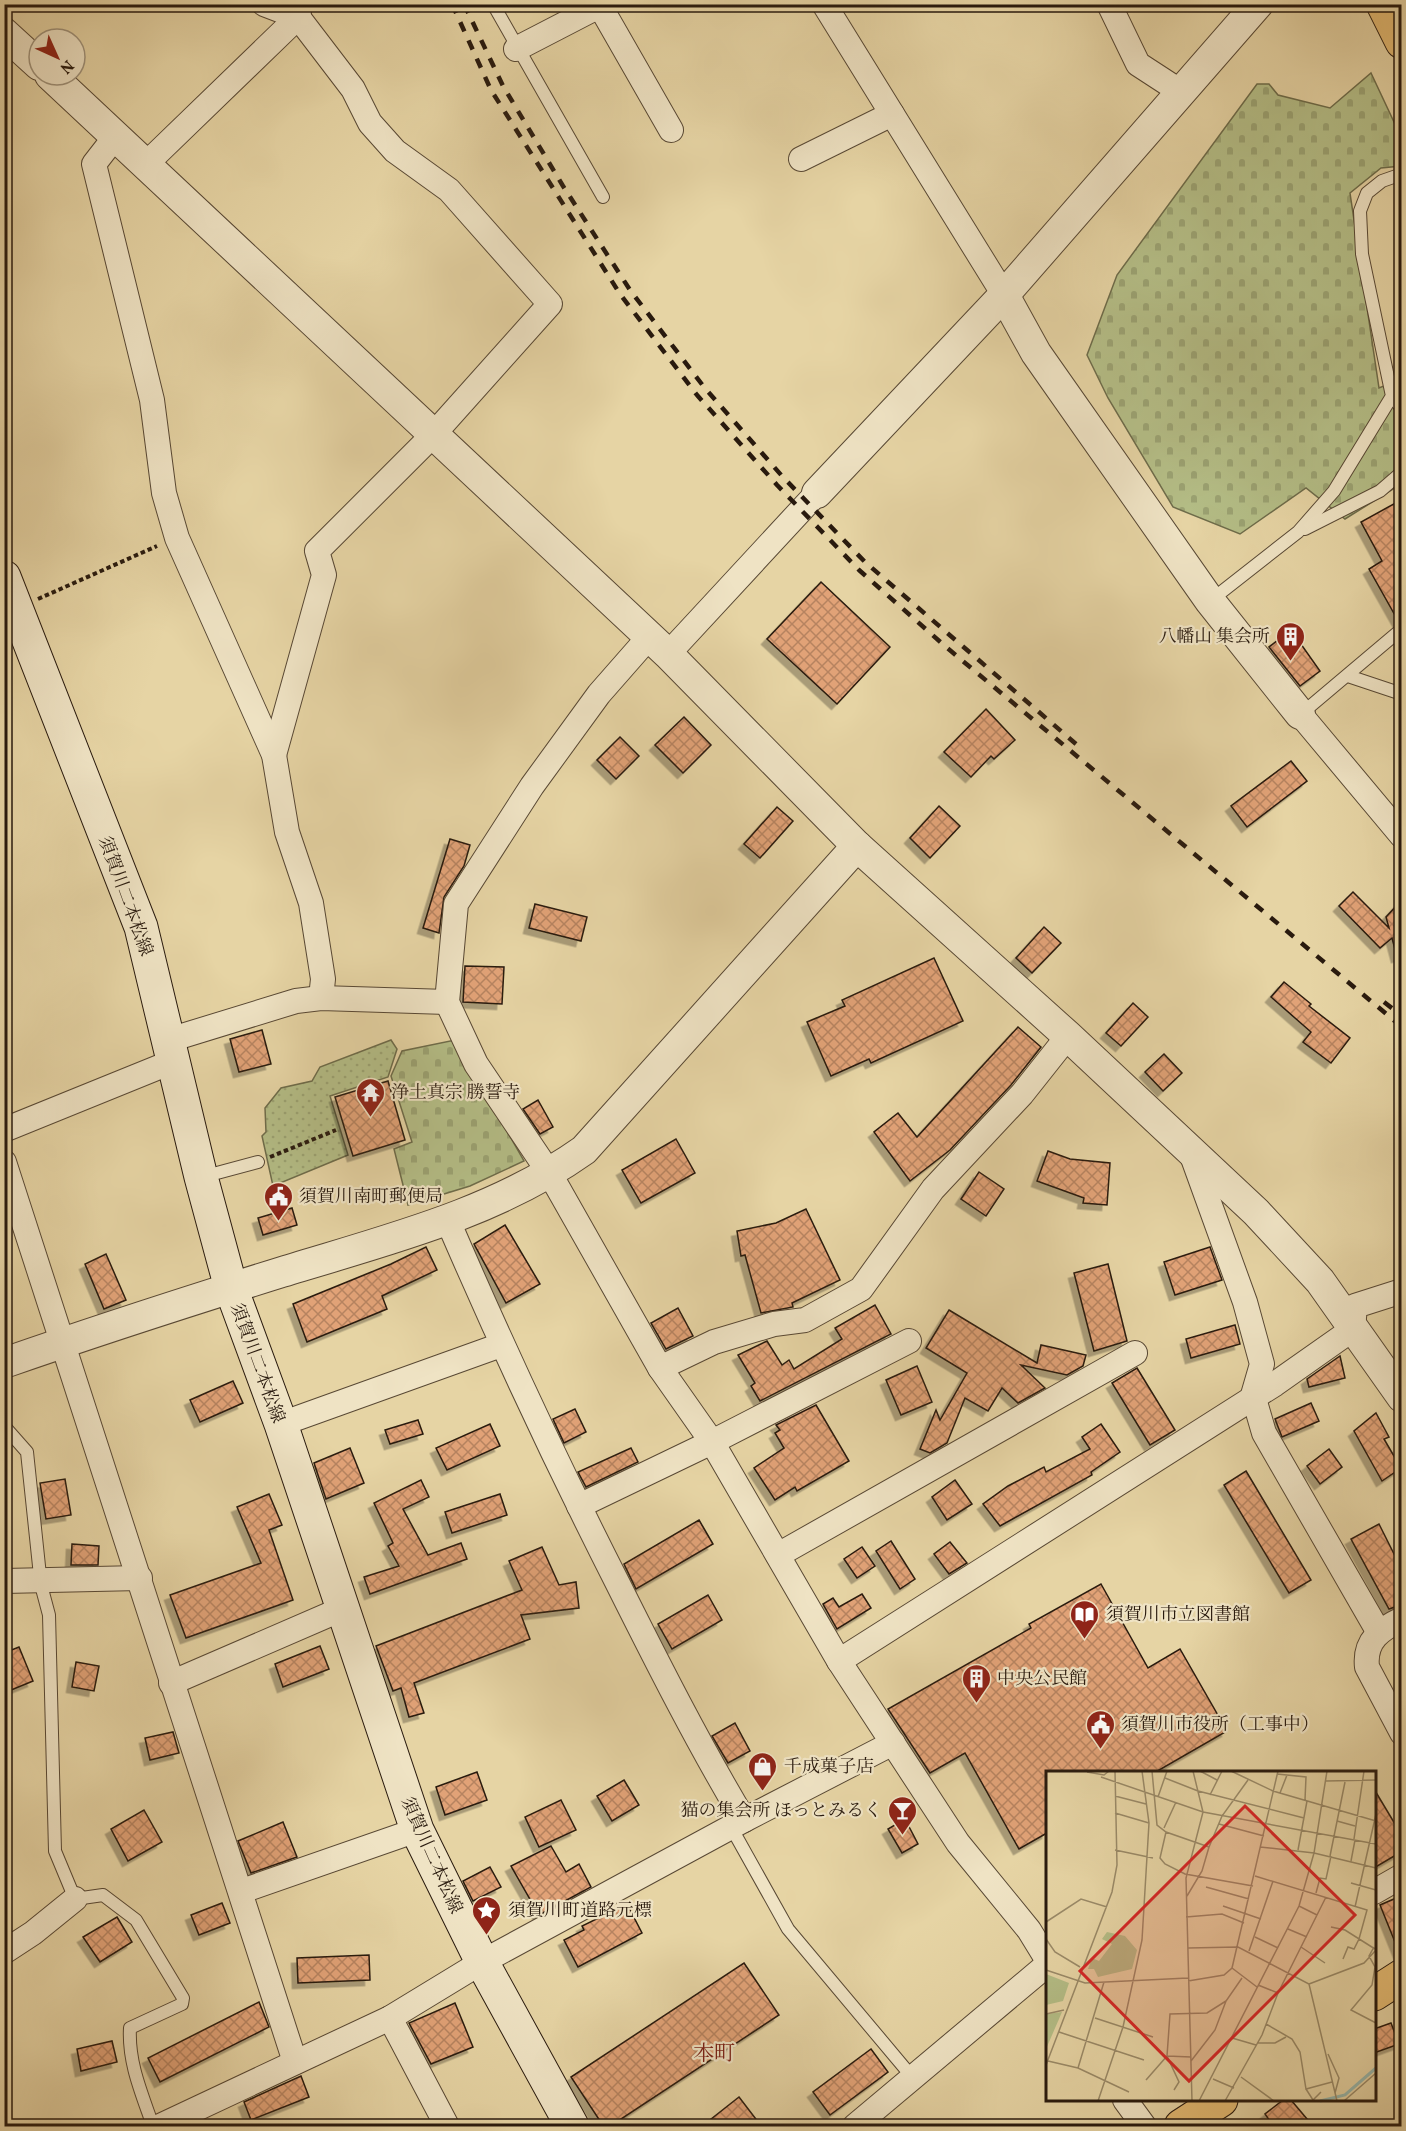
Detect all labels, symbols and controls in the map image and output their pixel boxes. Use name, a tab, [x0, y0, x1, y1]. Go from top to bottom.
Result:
north arrow	[27, 27, 87, 87]
text: N	[54, 54, 78, 78]
building icon: 八幡山 集会所	[1275, 620, 1307, 662]
place label: 八幡山 集会所	[1158, 625, 1270, 650]
street label: 須賀川二本松線	[91, 833, 158, 960]
temple icon: 浄土真宗 勝誓寺	[354, 1076, 386, 1118]
place label: 浄土真宗 勝誓寺	[391, 1081, 521, 1106]
public building icon: 須賀川南町郵便局	[262, 1180, 294, 1222]
place label: 須賀川南町郵便局	[299, 1185, 443, 1210]
street label: 須賀川二本松線	[223, 1300, 290, 1427]
library icon: 須賀川市立図書館	[1069, 1598, 1101, 1640]
place label: 須賀川市立図書館	[1106, 1603, 1250, 1628]
building icon: 中央公民館	[960, 1662, 992, 1704]
place label: 中央公民館	[997, 1667, 1087, 1692]
public building icon: 須賀川市役所（工事中）	[1084, 1708, 1116, 1750]
place label: 須賀川市役所（工事中）	[1121, 1713, 1319, 1738]
shop icon: 千成菓子店	[747, 1750, 779, 1792]
place label: 千成菓子店	[784, 1755, 874, 1780]
inset map	[1046, 1771, 1376, 2101]
street label: 須賀川二本松線	[394, 1793, 468, 1918]
bar icon: 猫の集会所 ほっとみるく	[887, 1794, 919, 1836]
place label: 猫の集会所 ほっとみるく	[680, 1799, 882, 1824]
place icon: 須賀川町道路元標	[471, 1894, 503, 1936]
place label: 須賀川町道路元標	[508, 1899, 652, 1924]
district label: 本町	[693, 2040, 735, 2069]

